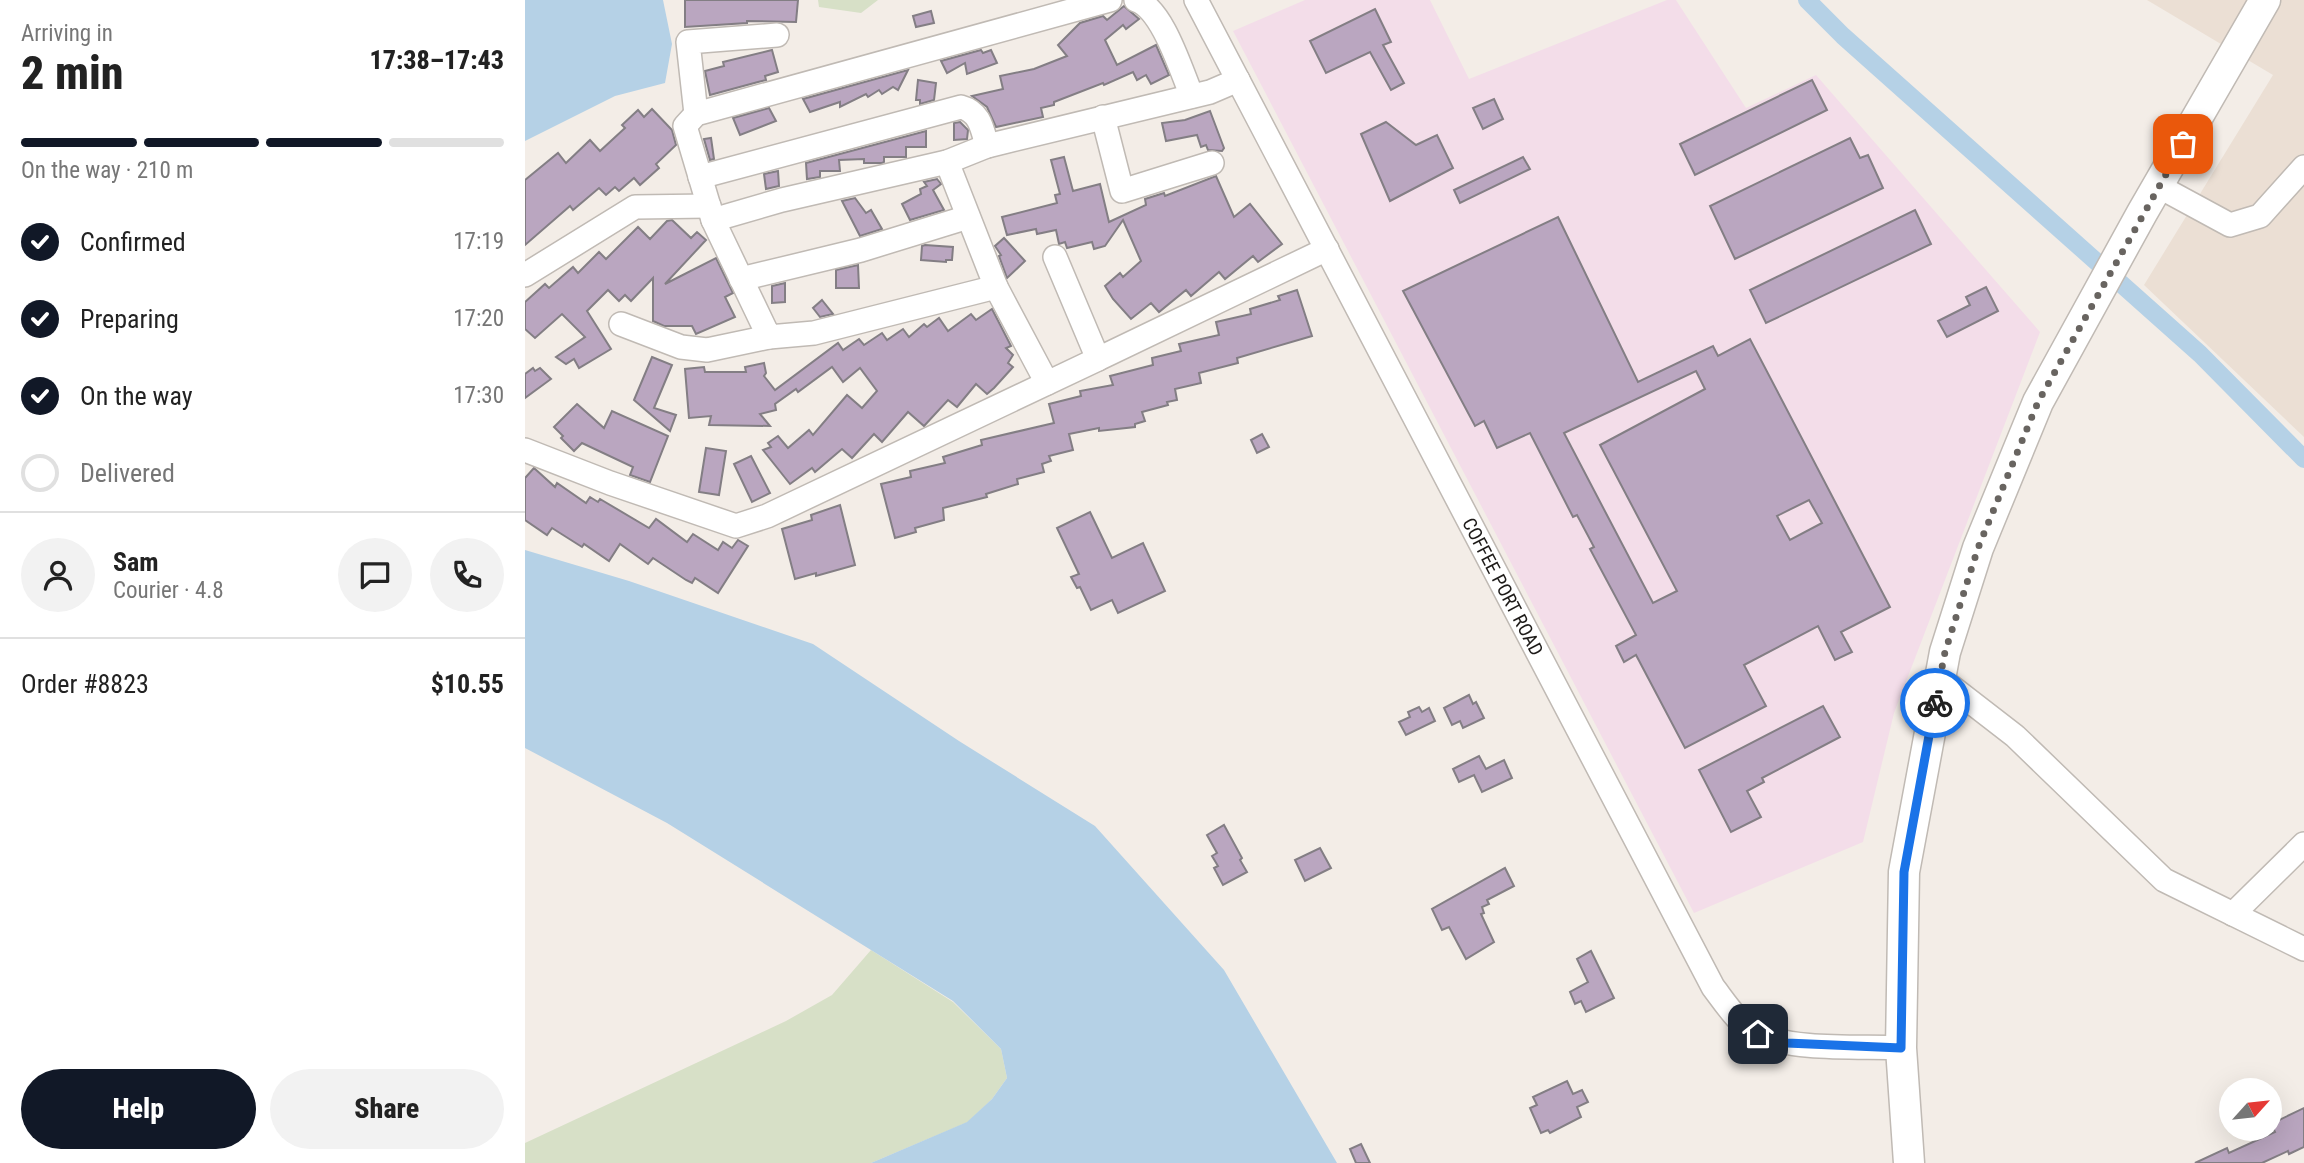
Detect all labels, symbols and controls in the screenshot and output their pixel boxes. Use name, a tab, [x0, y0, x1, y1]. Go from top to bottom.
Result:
text: Arriving in	[21, 20, 113, 47]
text: 17:38–17:43	[370, 45, 504, 75]
text: 2 min	[21, 46, 124, 100]
pin	[2153, 114, 2213, 174]
icon: bag	[2164, 125, 2202, 163]
text: On the way · 210 m	[21, 157, 193, 184]
icon: check	[21, 223, 59, 261]
text: Confirmed	[80, 227, 186, 257]
text: 17:19	[453, 228, 504, 255]
icon: check	[21, 300, 59, 338]
text: Preparing	[80, 304, 179, 334]
text: 17:20	[453, 305, 504, 332]
icon: check	[21, 377, 59, 415]
text: On the way	[80, 381, 193, 411]
text: 17:30	[453, 382, 504, 409]
text: Delivered	[80, 458, 175, 488]
street label: COFFEE PORT ROAD	[1458, 514, 1549, 659]
button: person	[21, 538, 95, 612]
button: chat	[338, 538, 412, 612]
button: phone	[430, 538, 504, 612]
text: Sam	[113, 547, 159, 577]
text: Courier · 4.8	[113, 577, 224, 604]
courier	[1900, 668, 1970, 738]
text: Order #8823	[21, 669, 149, 699]
text: $10.55	[431, 669, 504, 699]
icon: bike	[1916, 684, 1954, 722]
pin	[1728, 1004, 1788, 1064]
icon: home	[1739, 1015, 1777, 1053]
button: Help	[21, 1069, 256, 1149]
button: Share	[270, 1069, 504, 1149]
north arrow	[2219, 1078, 2282, 1141]
map controls	[2219, 1078, 2282, 1141]

